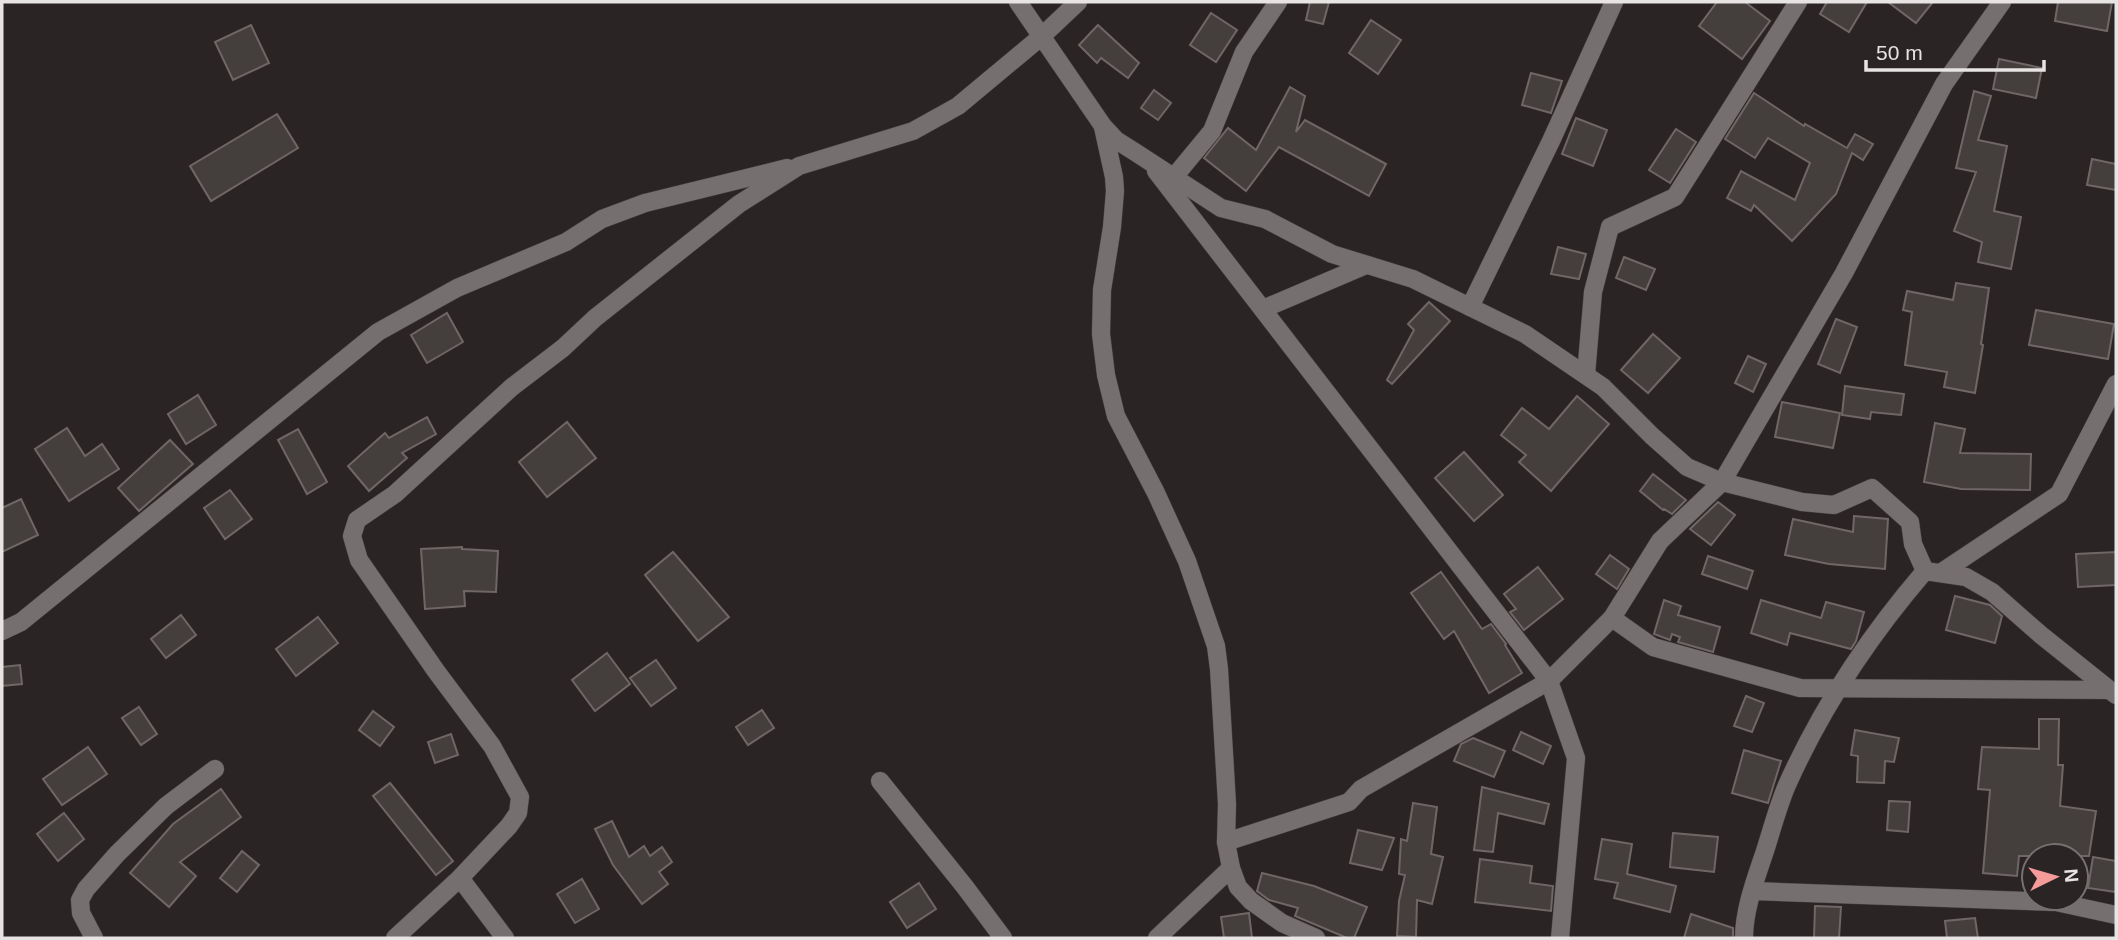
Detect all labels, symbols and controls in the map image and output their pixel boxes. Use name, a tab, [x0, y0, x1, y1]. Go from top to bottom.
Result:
scale bar	[1866, 28, 2044, 72]
text: 50 m	[1876, 41, 1923, 64]
north arrow	[2020, 842, 2090, 912]
text: N	[2060, 868, 2082, 883]

